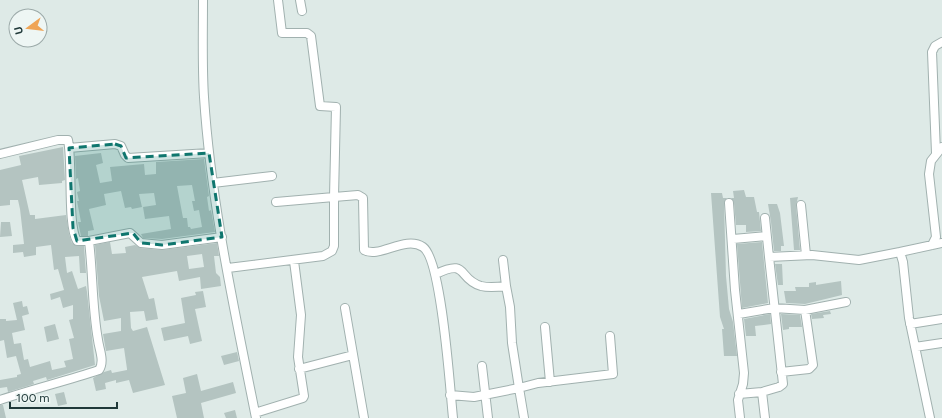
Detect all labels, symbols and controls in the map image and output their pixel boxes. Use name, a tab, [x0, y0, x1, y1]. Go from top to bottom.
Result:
north arrow	[8, 8, 48, 48]
text: U	[11, 25, 26, 36]
scale bar	[10, 384, 117, 410]
text: 100 m	[16, 391, 50, 405]

